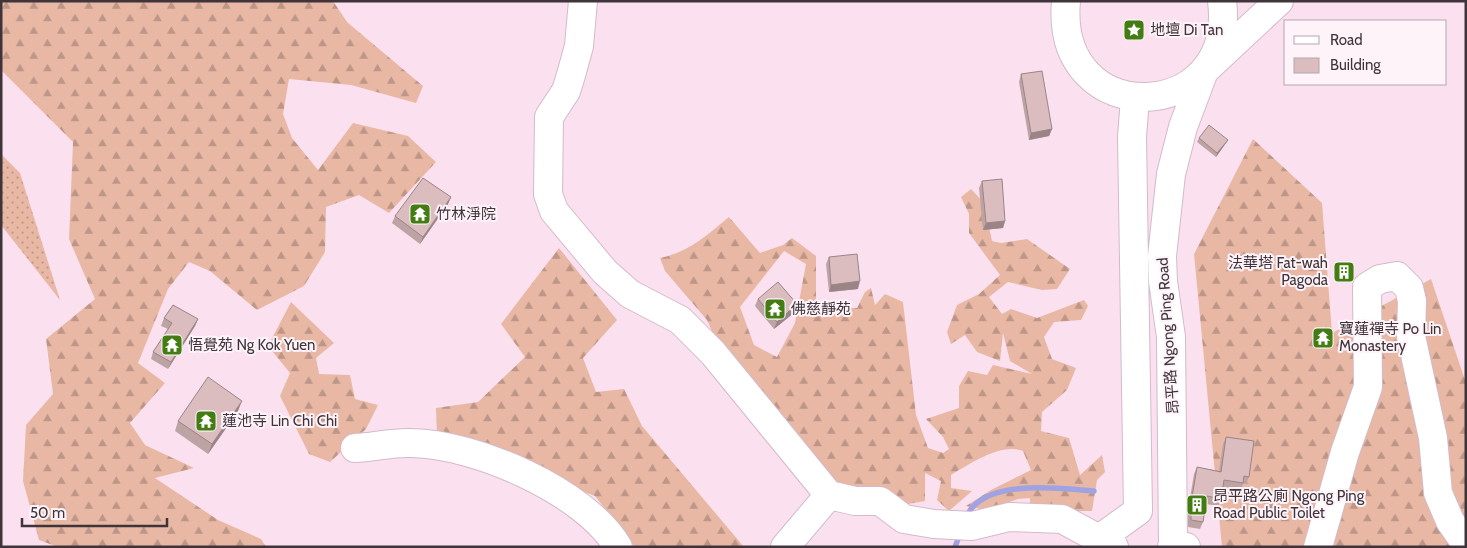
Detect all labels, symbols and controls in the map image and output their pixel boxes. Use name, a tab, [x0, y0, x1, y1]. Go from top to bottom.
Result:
place icon: 地壇 Di Tan	[1122, 18, 1146, 42]
legend	[1284, 20, 1447, 85]
place label: 地壇 Di Tan	[1150, 21, 1223, 39]
text: Road	[1330, 31, 1363, 49]
text: Building	[1330, 56, 1381, 74]
temple icon: 竹林淨院	[408, 202, 432, 226]
place label: 竹林淨院	[436, 205, 496, 223]
place label: 法華塔 Fat-wah Pagoda	[1228, 254, 1329, 289]
street label: 昂平路 Ngong Ping Road	[1154, 257, 1182, 415]
building icon: 法華塔 Fat-wah Pagoda	[1332, 260, 1356, 284]
temple icon: 佛慈靜苑	[763, 297, 787, 321]
place label: 佛慈靜苑	[791, 300, 851, 318]
place label: 寶蓮禪寺 Po Lin Monastery	[1339, 320, 1441, 355]
temple icon: 寶蓮禪寺 Po Lin Monastery	[1311, 326, 1335, 350]
temple icon: 悟覺苑 Ng Kok Yuen	[160, 333, 184, 357]
place label: 悟覺苑 Ng Kok Yuen	[188, 336, 315, 354]
temple icon: 蓮池寺 Lin Chi Chi	[194, 409, 218, 433]
place label: 蓮池寺 Lin Chi Chi	[222, 412, 337, 430]
place label: 昂平路公廁 Ngong Ping Road Public Toilet	[1213, 487, 1365, 522]
building icon: 昂平路公廁 Ngong Ping Road Public Toilet	[1185, 493, 1209, 517]
scale bar	[22, 496, 168, 528]
text: 50 m	[30, 504, 65, 522]

